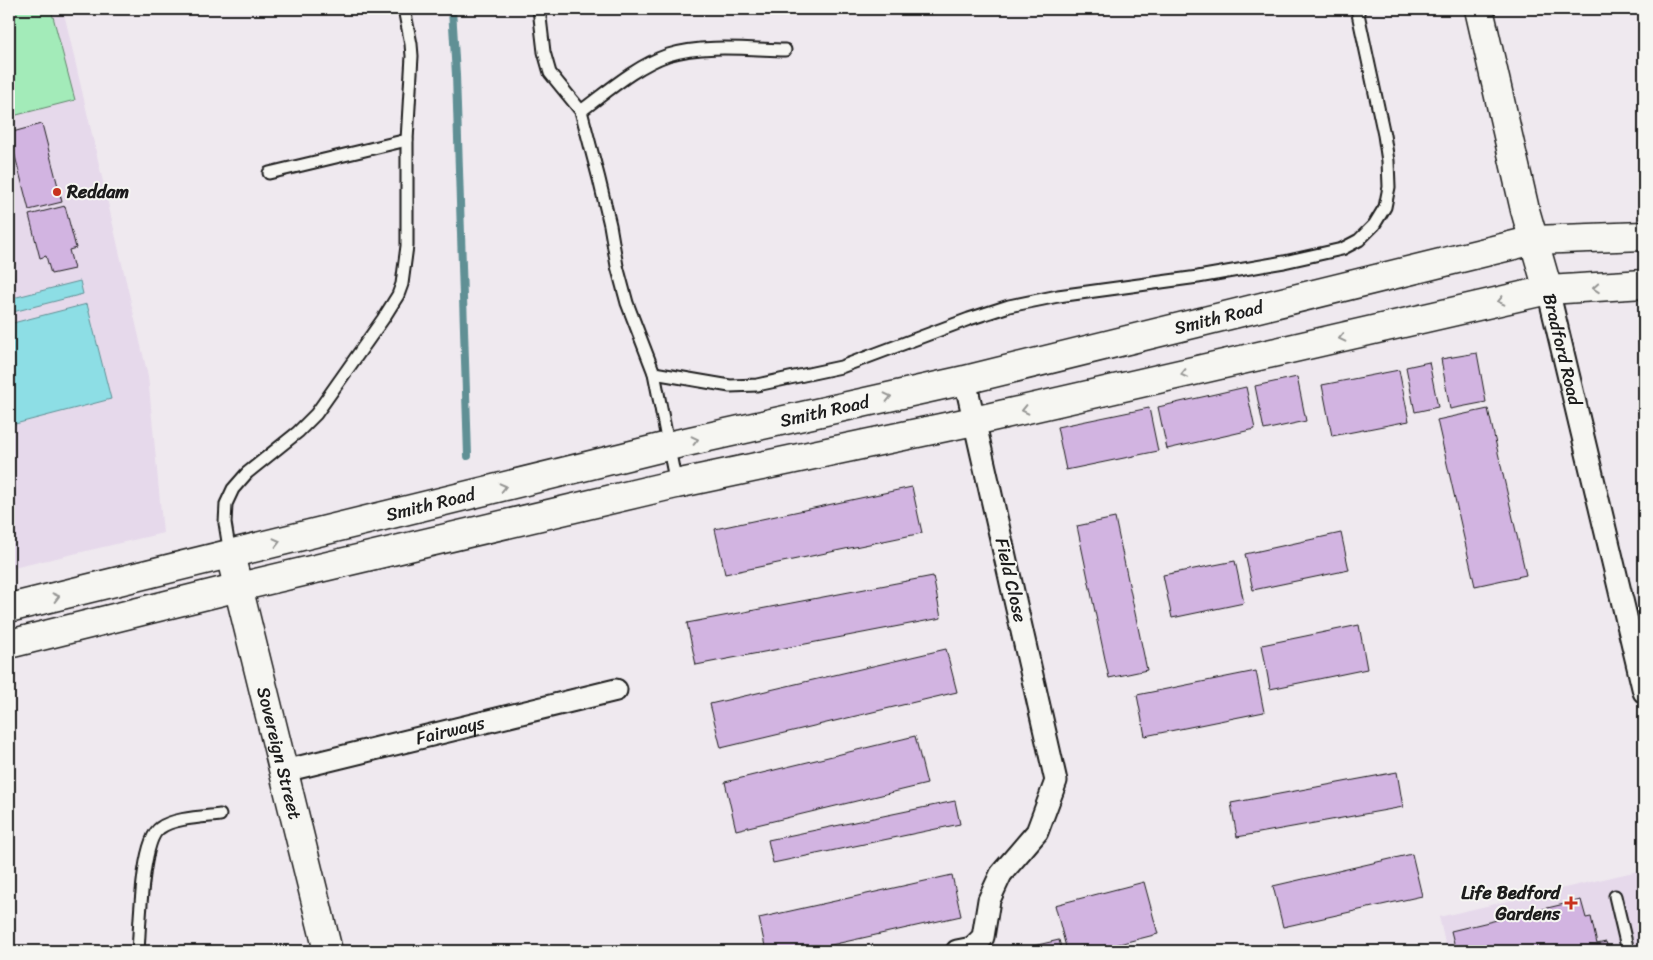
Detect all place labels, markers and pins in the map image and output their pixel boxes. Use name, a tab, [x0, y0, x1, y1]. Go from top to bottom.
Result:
place label: Reddam	[66, 176, 129, 208]
marker: Reddam	[51, 186, 63, 198]
place label: Life Bedford Gardens	[1461, 877, 1562, 930]
marker: Life Bedford Gardens	[1564, 896, 1578, 910]

